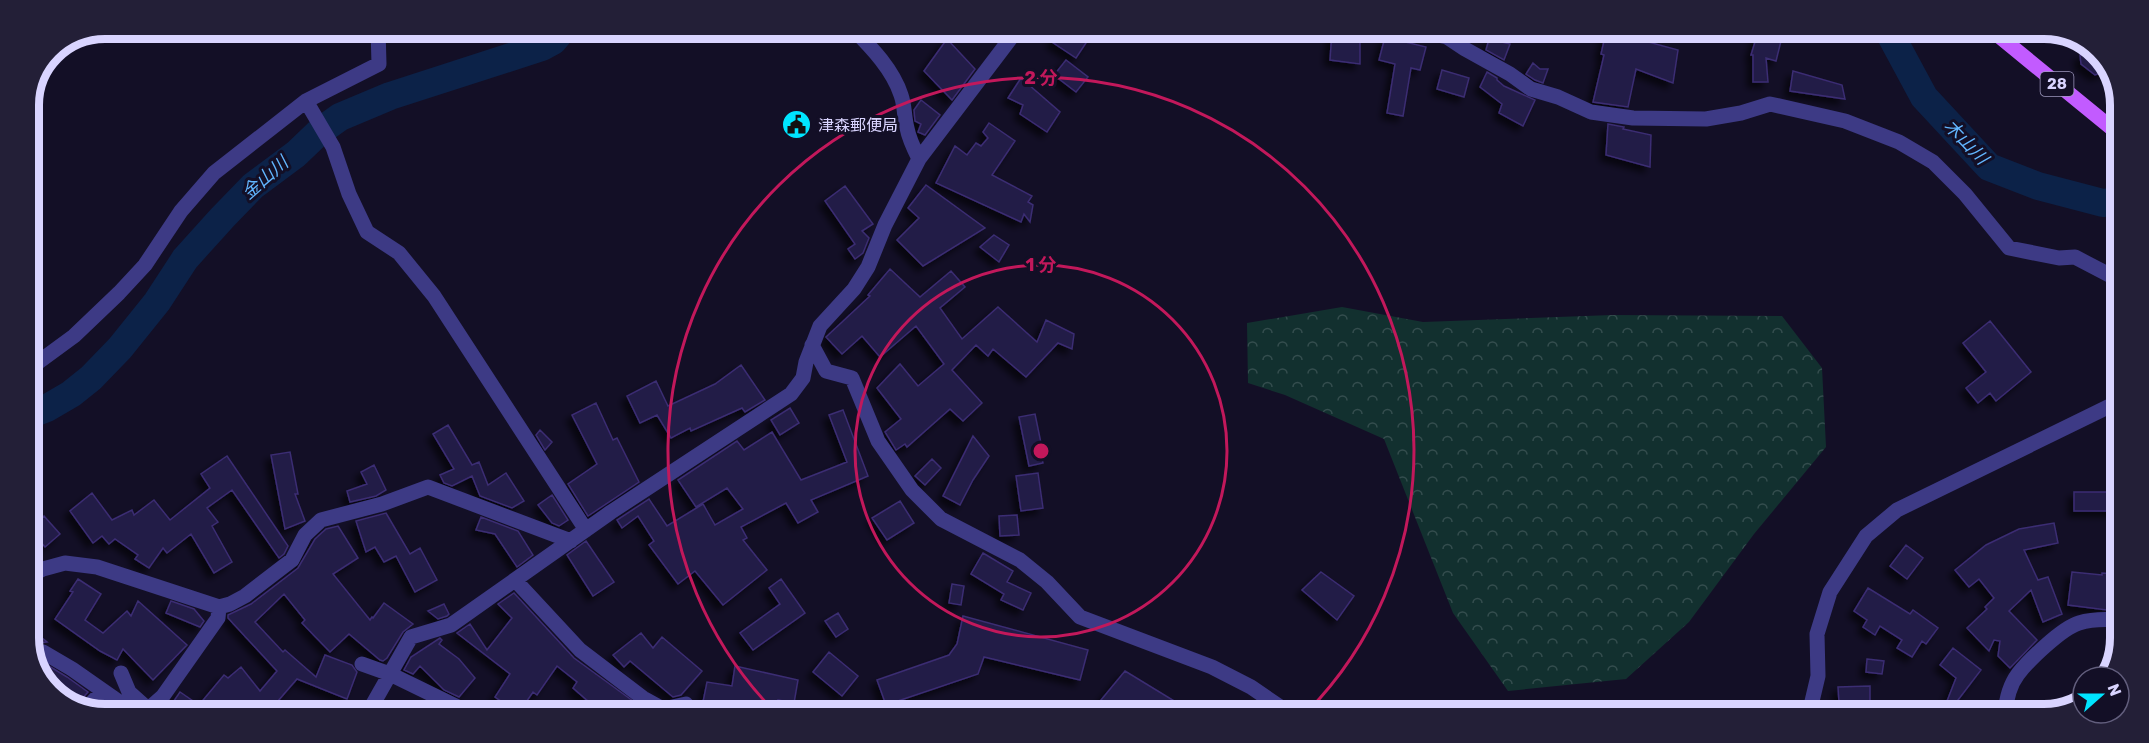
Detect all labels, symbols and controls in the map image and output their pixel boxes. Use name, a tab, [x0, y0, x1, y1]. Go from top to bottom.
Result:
text: 2 分	[1024, 67, 1058, 89]
road number: 28	[2040, 72, 2074, 96]
public building icon: 津森郵便局	[781, 109, 813, 141]
water label: 木山川	[1939, 115, 1994, 171]
place label: 津森郵便局	[818, 116, 898, 135]
water label: 金山川	[237, 151, 294, 204]
text: 1 分	[1026, 254, 1056, 276]
centre of rings	[1031, 441, 1051, 461]
north arrow	[2071, 665, 2131, 725]
text: N	[2104, 681, 2125, 699]

